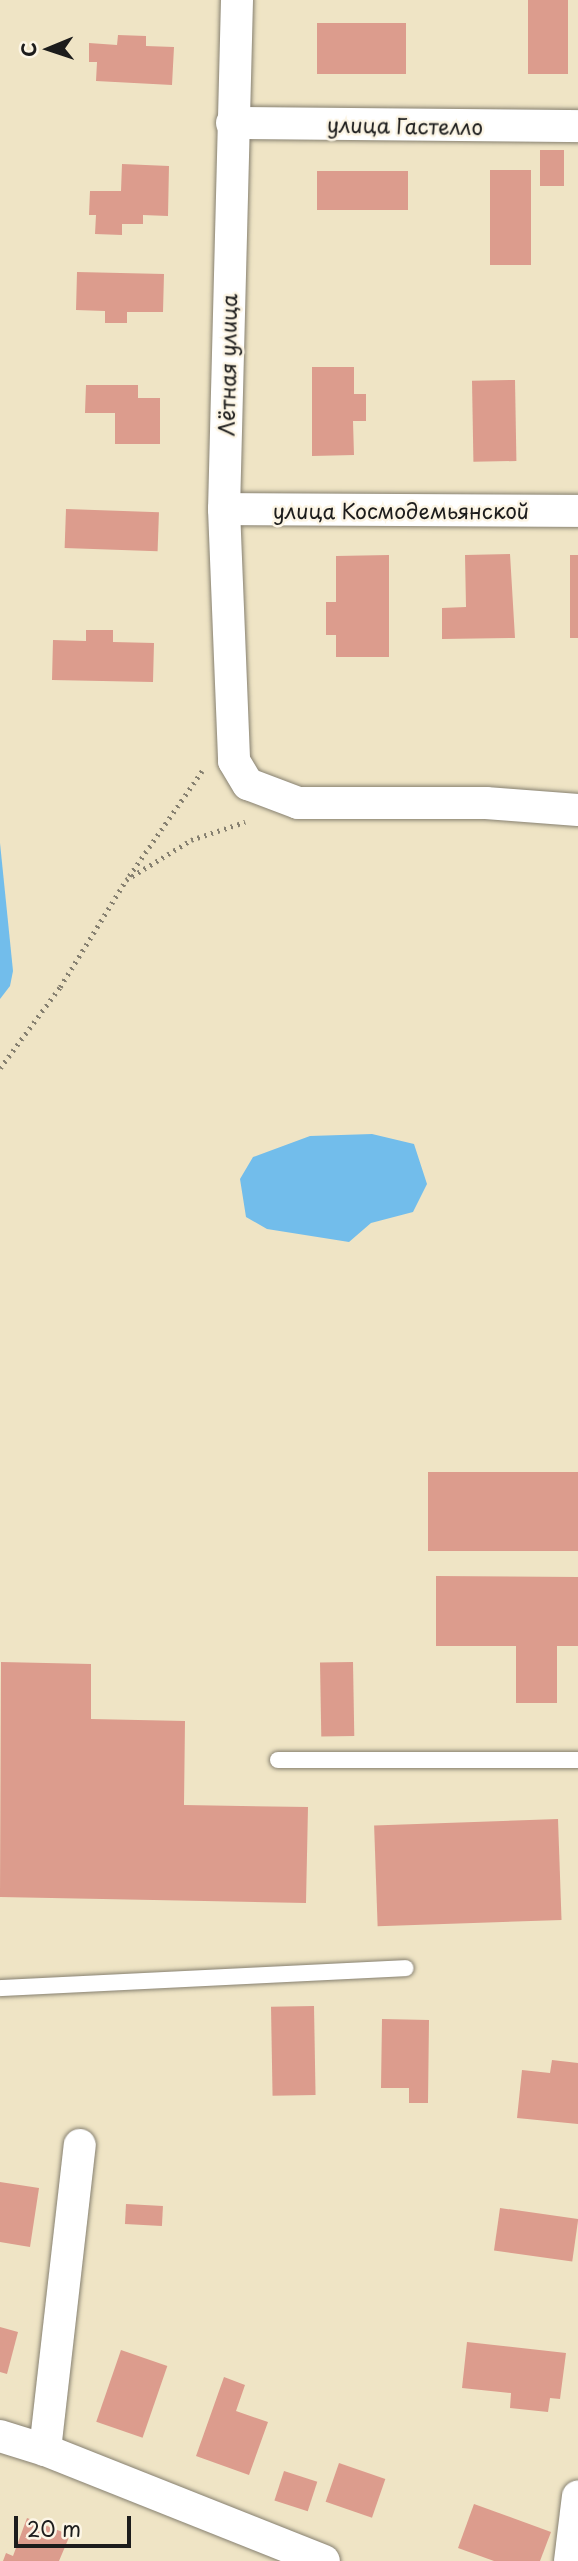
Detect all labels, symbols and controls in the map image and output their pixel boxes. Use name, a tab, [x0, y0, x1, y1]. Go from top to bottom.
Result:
north arrow	[14, 14, 84, 84]
text: С	[14, 42, 42, 57]
street label: улица Гастелло	[326, 111, 484, 139]
street label: Лётная улица	[213, 293, 241, 437]
street label: улица Космодемьянской	[272, 497, 530, 523]
scale bar	[18, 2502, 135, 2546]
text: 20 m	[27, 2512, 81, 2544]

